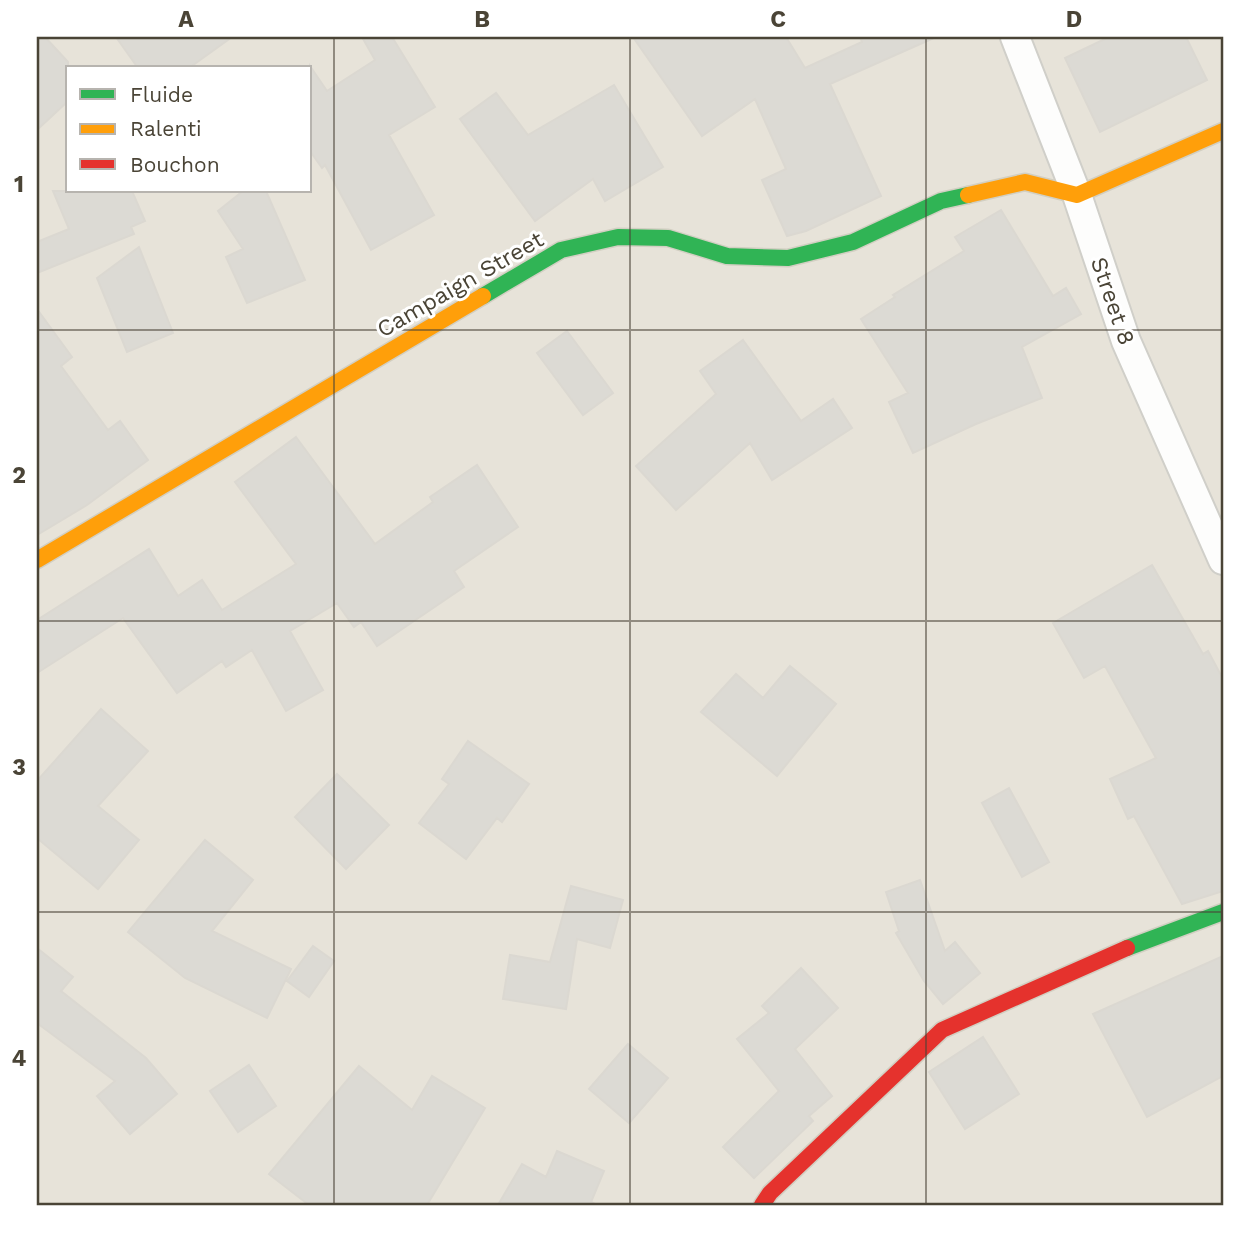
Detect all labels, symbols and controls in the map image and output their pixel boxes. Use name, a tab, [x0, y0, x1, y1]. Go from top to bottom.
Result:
text: A	[178, 6, 194, 33]
text: B	[474, 6, 490, 33]
text: C	[770, 6, 786, 33]
text: D	[1066, 6, 1082, 33]
legend	[66, 66, 312, 192]
text: Fluide	[130, 82, 193, 107]
text: Ralenti	[130, 116, 202, 141]
text: Bouchon	[130, 152, 220, 177]
text: 1	[14, 171, 24, 198]
street label: Campaign Street	[372, 226, 549, 343]
street label: Street 8	[1085, 254, 1140, 349]
text: 2	[12, 462, 26, 489]
text: 3	[12, 754, 26, 781]
text: 4	[12, 1045, 27, 1072]

